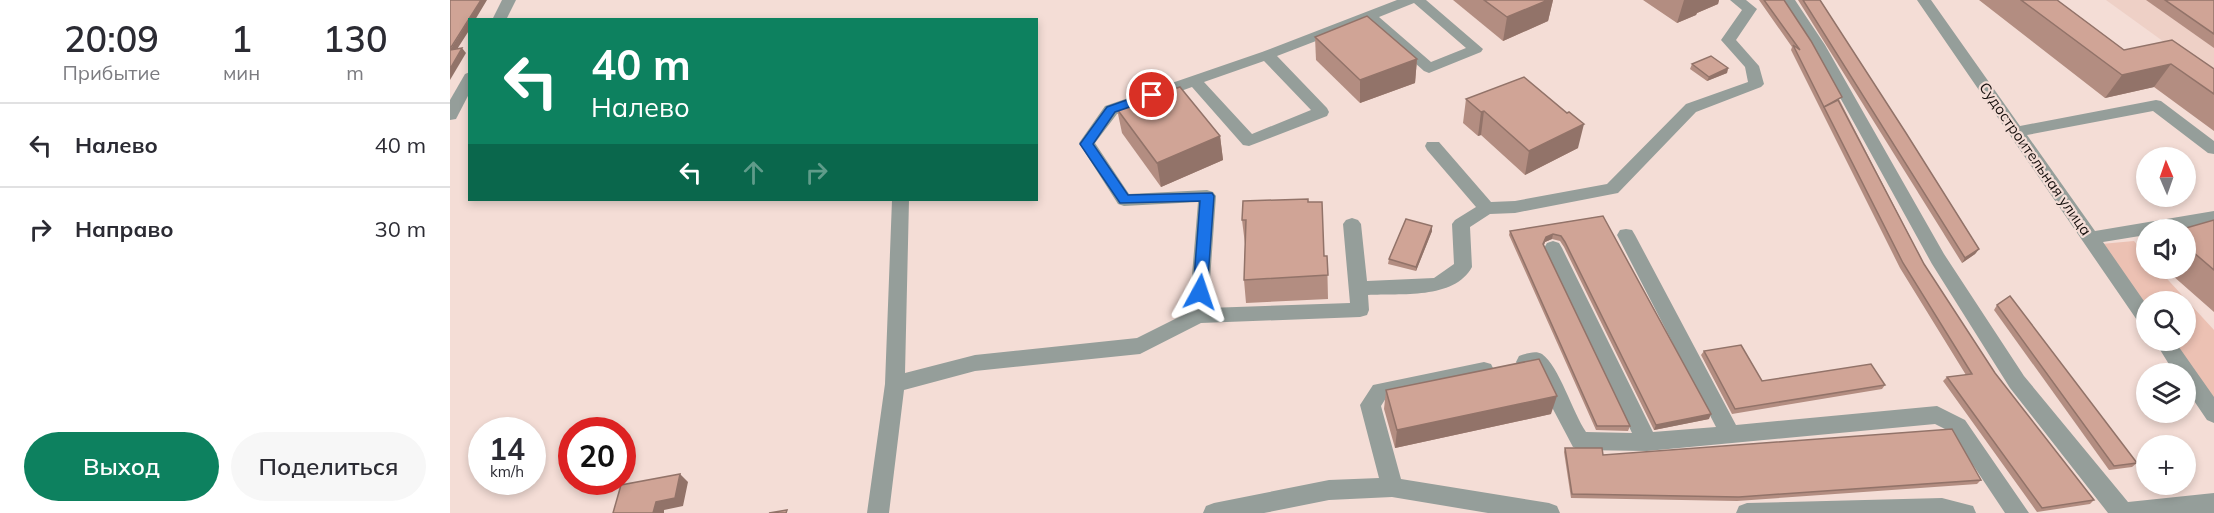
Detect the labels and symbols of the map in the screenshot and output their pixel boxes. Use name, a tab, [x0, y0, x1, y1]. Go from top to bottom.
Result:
pin	[1126, 69, 1177, 120]
street label: Судостроительная улица	[1975, 78, 2096, 239]
north arrow	[2136, 147, 2196, 207]
position arrow	[1168, 260, 1232, 324]
speed limit sign: 20	[558, 417, 636, 495]

